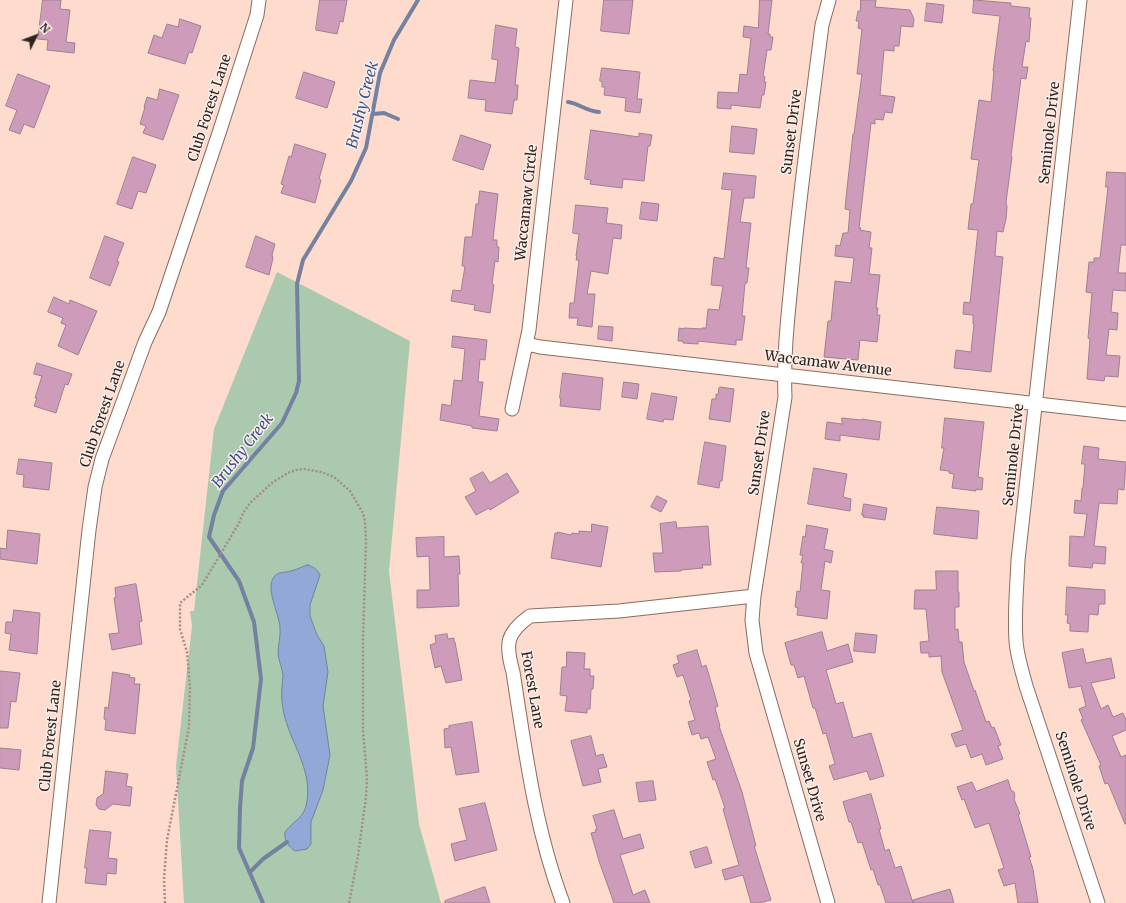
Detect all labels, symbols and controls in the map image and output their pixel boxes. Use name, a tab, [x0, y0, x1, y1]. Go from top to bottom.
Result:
north arrow	[16, 16, 56, 56]
text: N	[37, 20, 53, 36]
street label: Club Forest Lane	[185, 52, 235, 164]
water label: Brushy Creek	[343, 60, 383, 150]
street label: Seminole Drive	[1036, 81, 1064, 185]
street label: Sunset Drive	[778, 89, 806, 175]
street label: Waccamaw Circle	[513, 144, 541, 262]
street label: Waccamaw Avenue	[763, 348, 893, 380]
street label: Club Forest Lane	[77, 358, 129, 470]
street label: Seminole Drive	[1000, 403, 1028, 507]
street label: Sunset Drive	[746, 409, 774, 497]
water label: Brushy Creek	[208, 410, 278, 492]
street label: Forest Lane	[517, 650, 547, 730]
street label: Club Forest Lane	[37, 679, 65, 793]
street label: Seminole Drive	[1051, 729, 1099, 833]
street label: Sunset Drive	[789, 737, 829, 823]

